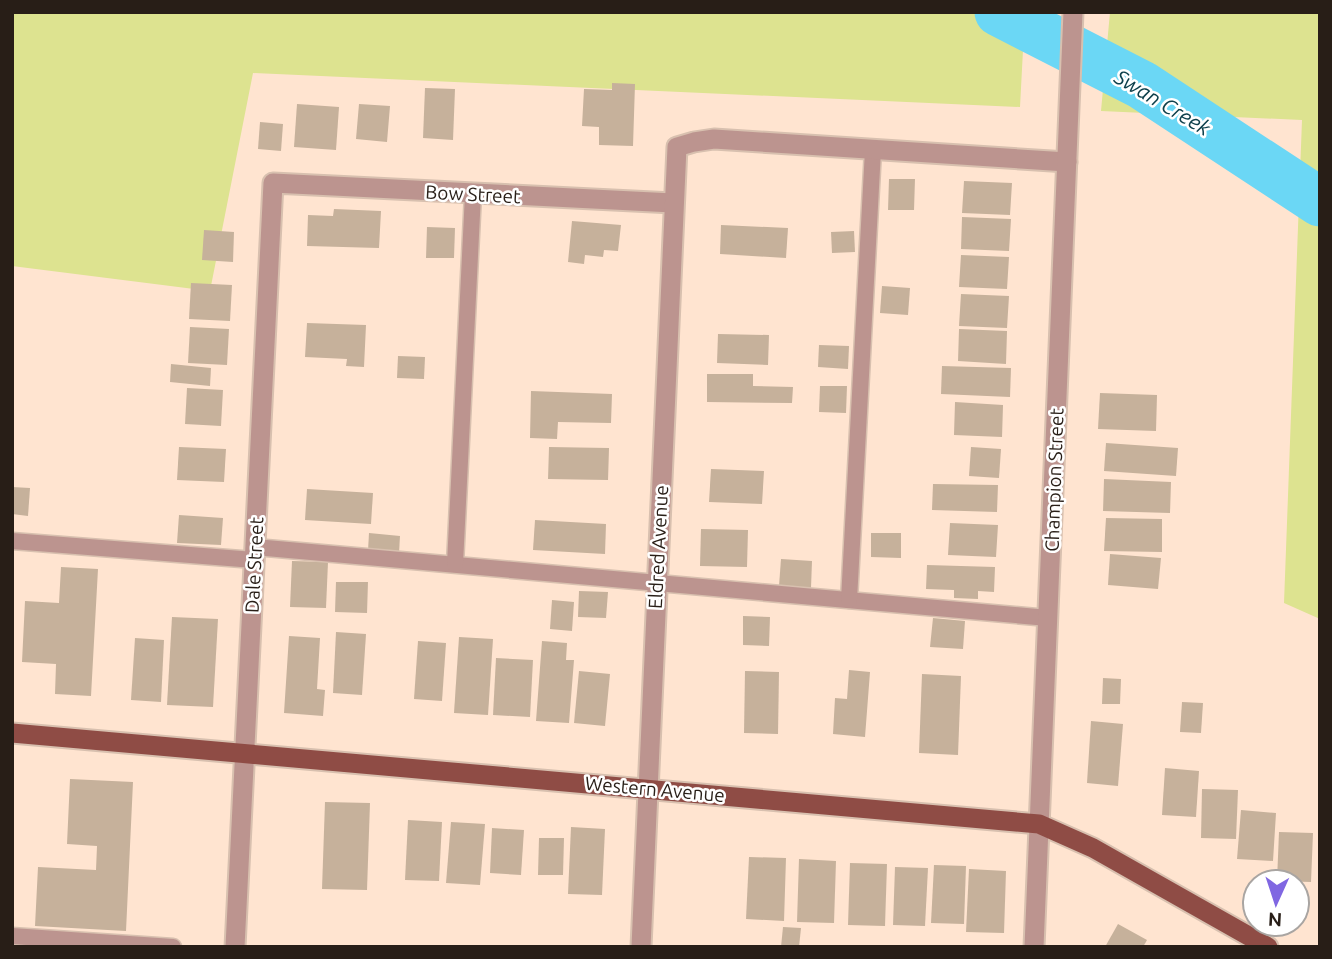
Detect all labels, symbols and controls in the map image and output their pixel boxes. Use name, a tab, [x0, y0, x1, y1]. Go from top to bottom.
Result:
water label: Swan Creek	[1110, 64, 1215, 140]
street label: Bow Street	[425, 181, 522, 208]
street label: Champion Street	[1040, 407, 1068, 552]
street label: Eldred Avenue	[644, 485, 672, 609]
street label: Dale Street	[241, 516, 268, 614]
street label: Western Avenue	[584, 772, 726, 806]
north arrow	[1241, 868, 1311, 938]
text: N	[1267, 909, 1283, 931]

